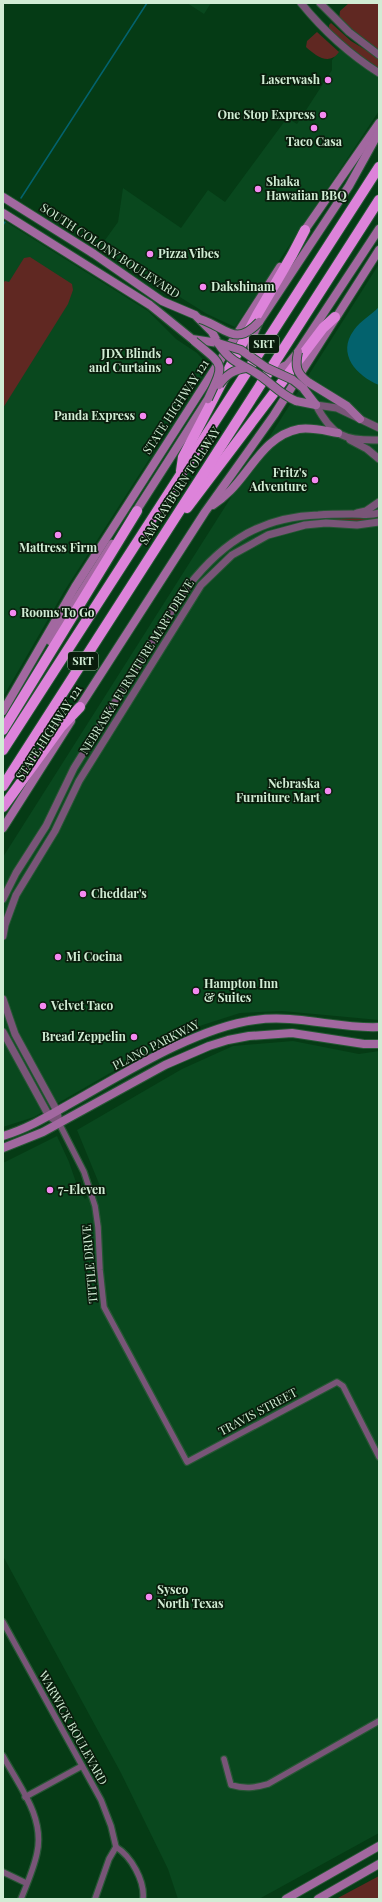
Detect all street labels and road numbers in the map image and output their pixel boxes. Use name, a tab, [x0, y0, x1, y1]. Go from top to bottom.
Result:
street label: SOUTH COLONY BOULEVARD	[38, 199, 184, 302]
road number: SRT	[249, 335, 279, 353]
street label: STATE HIGHWAY 121	[138, 355, 212, 457]
street label: SAM RAYBURN TOLLWAY	[135, 423, 224, 547]
street label: NEBRASKA FURNITURE MART DRIVE	[75, 576, 197, 757]
road number: SRT	[68, 652, 98, 670]
street label: STATE HIGHWAY 121	[11, 681, 85, 783]
street label: PLANO PARKWAY	[109, 1015, 202, 1073]
street label: TITTLE DRIVE	[78, 1224, 100, 1304]
street label: TRAVIS STREET	[215, 1383, 300, 1439]
street label: WARWICK BOULEVARD	[35, 1667, 112, 1788]

